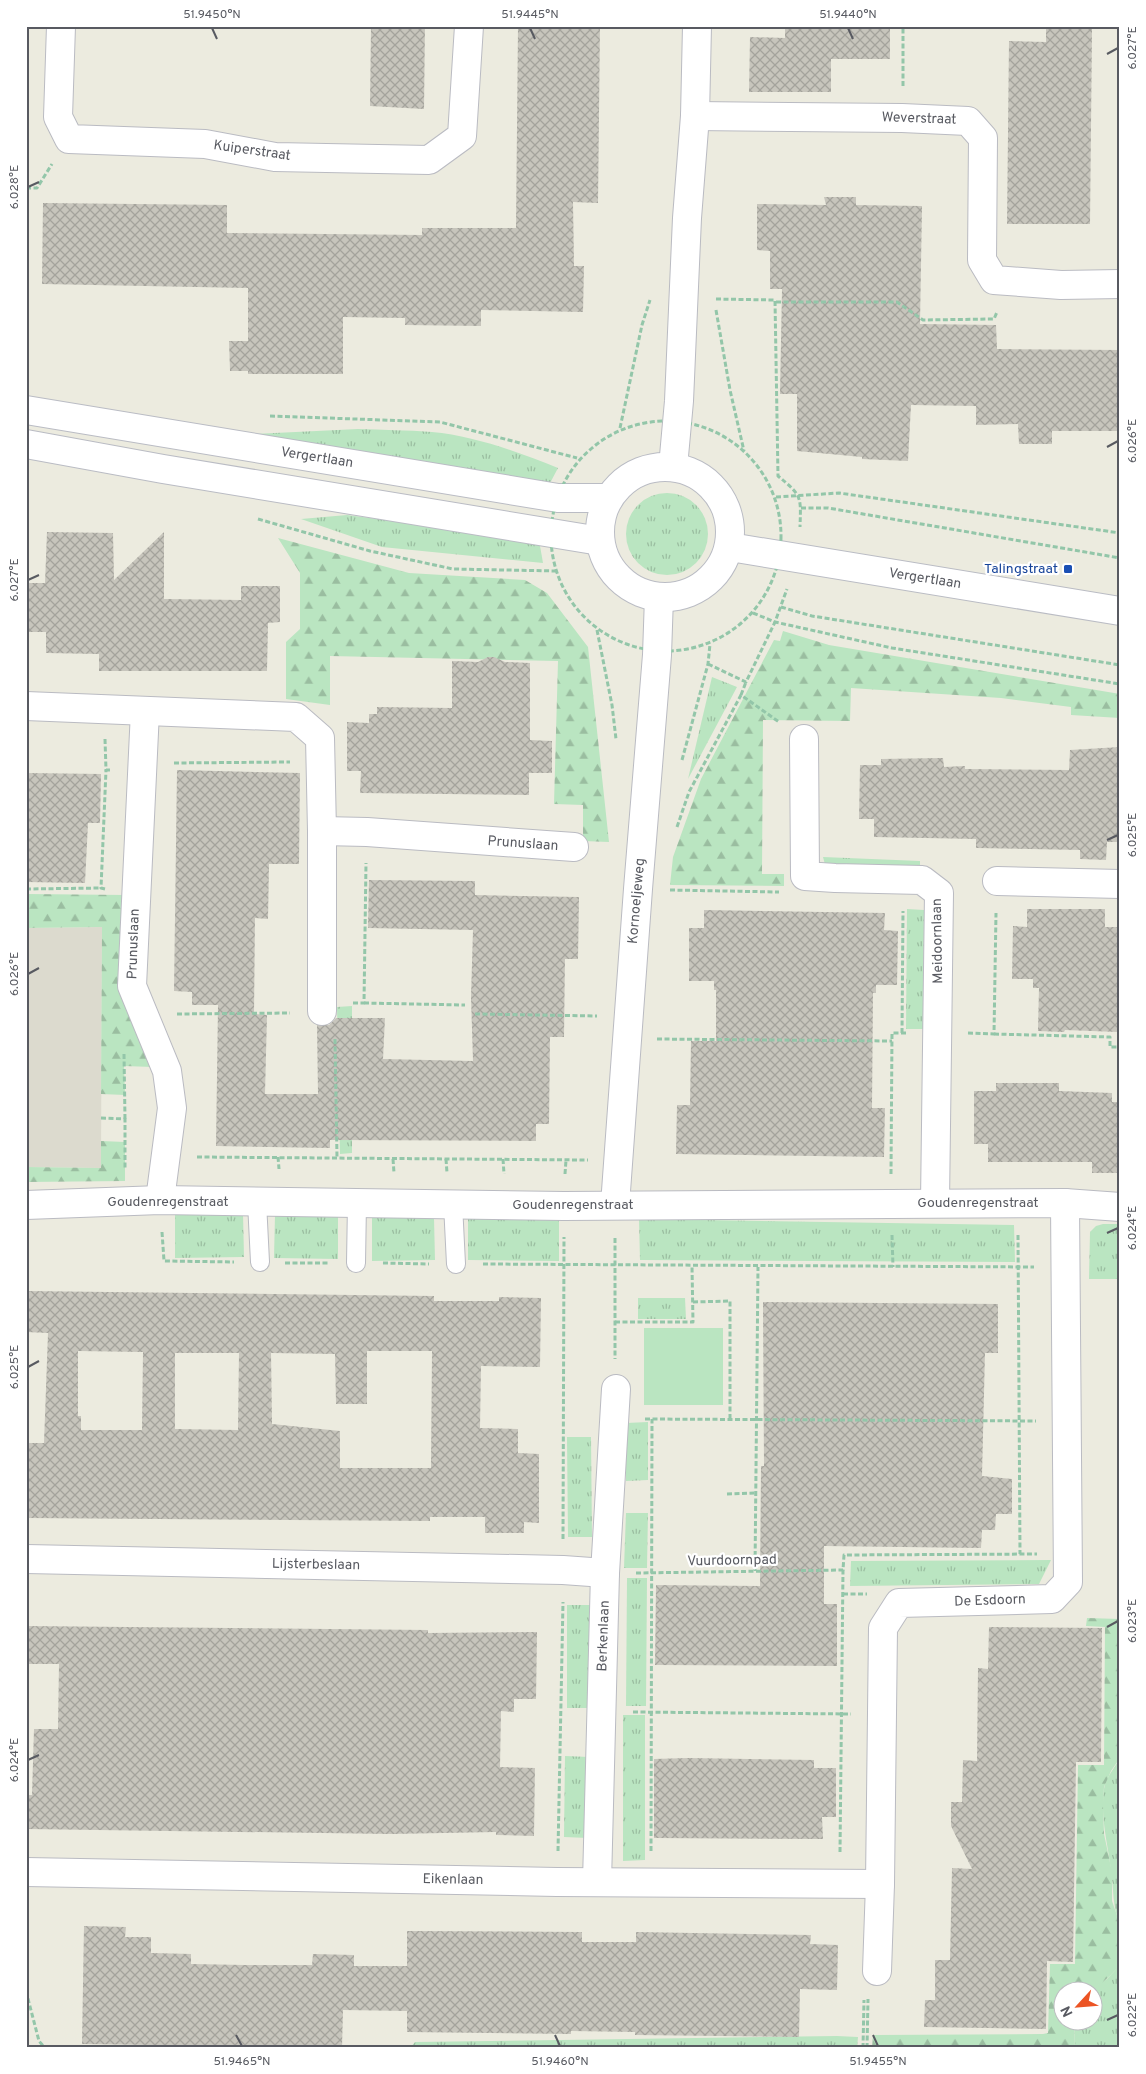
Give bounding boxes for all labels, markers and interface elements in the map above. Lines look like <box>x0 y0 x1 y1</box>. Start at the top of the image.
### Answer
text: 51.9450°N <box>183 7 241 23</box>
text: 51.9445°N <box>501 7 559 23</box>
text: 51.9440°N <box>819 7 877 23</box>
text: 6.027°E <box>1125 26 1141 70</box>
street label: Weverstraat <box>881 109 957 129</box>
street label: Kuiperstraat <box>212 137 292 165</box>
text: 6.028°E <box>7 165 23 209</box>
text: 6.026°E <box>1125 419 1141 463</box>
street label: Vergertlaan <box>279 444 355 472</box>
text: 6.027°E <box>7 558 23 602</box>
place label: Talingstraat <box>984 561 1058 578</box>
marker: Talingstraat <box>1062 563 1074 575</box>
street label: Vergertlaan <box>887 565 963 593</box>
text: 6.025°E <box>1125 813 1141 857</box>
street label: Prunuslaan <box>487 833 559 855</box>
street label: Kornoeljeweg <box>625 857 649 945</box>
street label: Meidoornlaan <box>929 898 947 984</box>
street label: Prunuslaan <box>124 908 144 980</box>
text: 6.026°E <box>7 952 23 996</box>
street label: Goudenregenstraat <box>107 1194 229 1211</box>
street label: Goudenregenstraat <box>917 1195 1039 1212</box>
street label: Goudenregenstraat <box>512 1197 634 1214</box>
text: 6.024°E <box>1125 1206 1141 1250</box>
text: 6.025°E <box>7 1345 23 1389</box>
street label: Vuurdoornpad <box>687 1552 777 1570</box>
street label: Lijsterbeslaan <box>272 1556 360 1574</box>
street label: De Esdoorn <box>954 1591 1026 1611</box>
text: 6.023°E <box>1125 1599 1141 1643</box>
street label: Berkenlaan <box>594 1600 614 1672</box>
text: 6.024°E <box>7 1738 23 1782</box>
street label: Eikenlaan <box>422 1871 484 1889</box>
north arrow <box>1054 1982 1104 2032</box>
text: 6.022°E <box>1125 1993 1141 2037</box>
text: N <box>1058 2003 1078 2019</box>
text: 51.9465°N <box>213 2054 271 2070</box>
text: 51.9460°N <box>531 2054 589 2070</box>
text: 51.9455°N <box>849 2054 907 2070</box>

